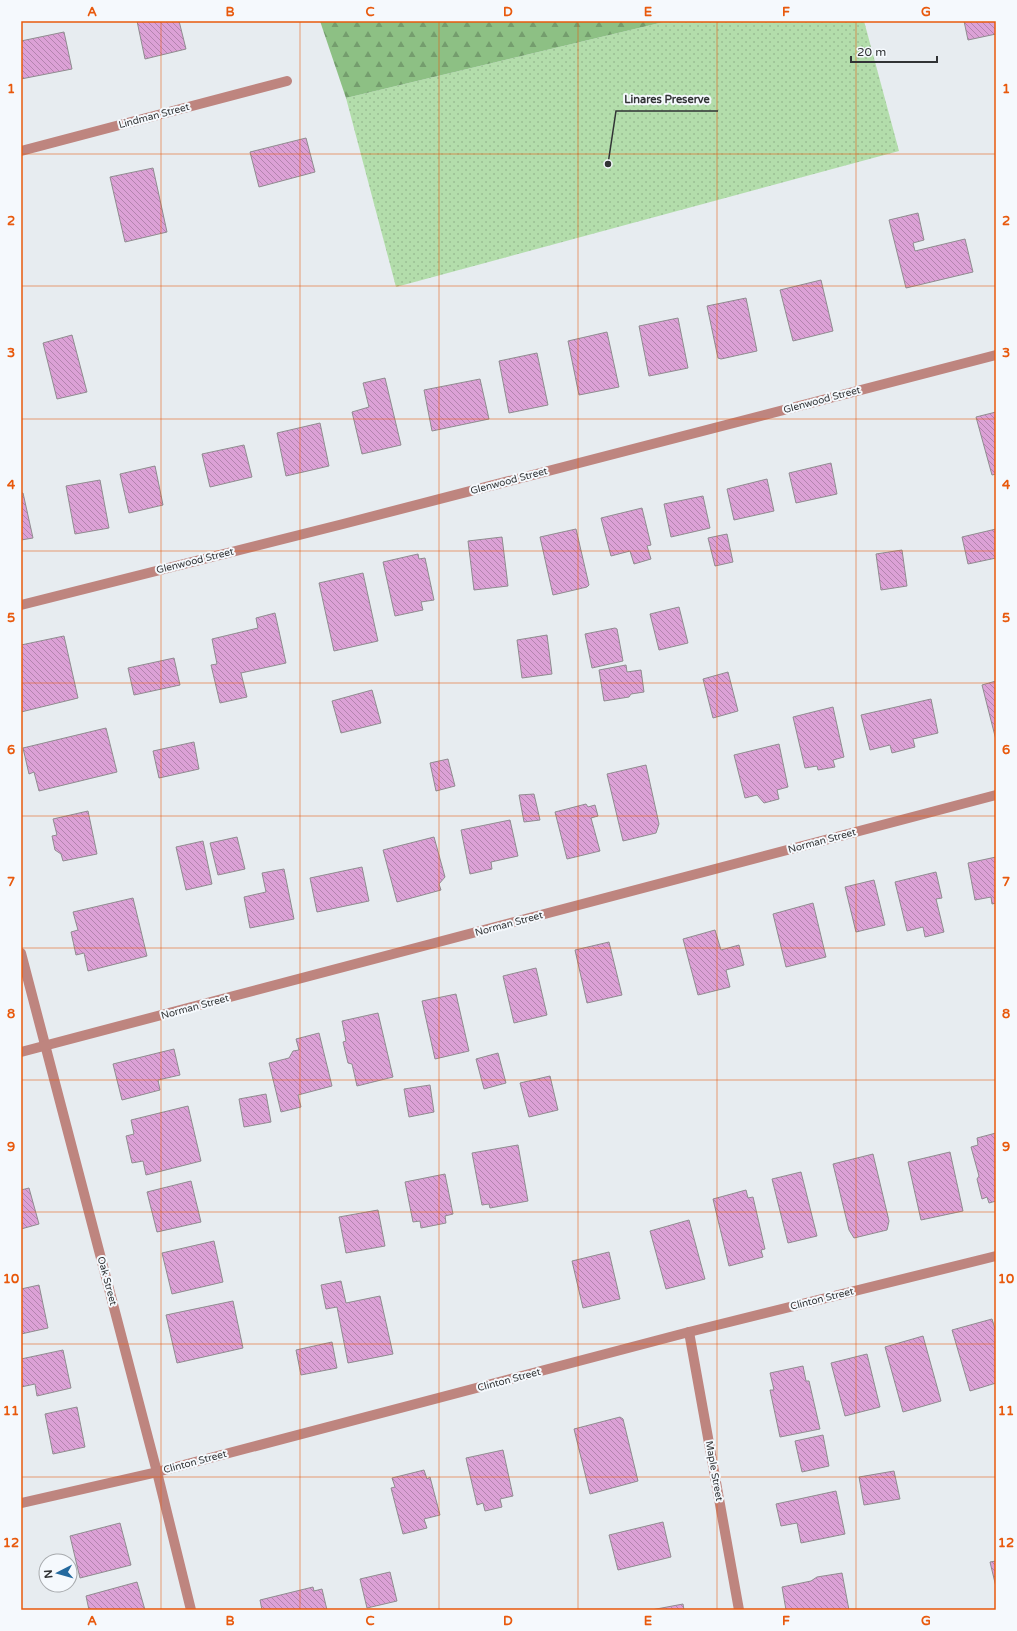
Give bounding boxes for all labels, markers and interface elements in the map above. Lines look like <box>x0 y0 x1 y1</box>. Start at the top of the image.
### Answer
text: A <box>87 4 97 20</box>
text: B <box>225 4 235 20</box>
text: C <box>365 4 375 20</box>
text: D <box>503 4 513 20</box>
text: E <box>644 4 652 20</box>
text: F <box>782 4 790 20</box>
text: G <box>921 4 931 20</box>
scale bar <box>851 38 937 64</box>
text: 20 m <box>857 45 886 59</box>
text: 1 <box>7 81 15 97</box>
text: 1 <box>1002 81 1010 97</box>
callout: Linares Preserve <box>616 88 718 111</box>
text: Linares Preserve <box>624 93 711 106</box>
street label: Lindman Street <box>117 101 191 131</box>
text: 2 <box>7 213 15 229</box>
text: 2 <box>1002 213 1010 229</box>
text: 3 <box>7 345 15 361</box>
text: 3 <box>1002 345 1010 361</box>
street label: Glenwood Street <box>782 384 862 416</box>
street label: Glenwood Street <box>469 465 549 497</box>
text: 4 <box>7 477 16 493</box>
text: 4 <box>1002 477 1011 493</box>
street label: Glenwood Street <box>155 546 235 576</box>
text: 5 <box>7 610 15 626</box>
text: 5 <box>1002 610 1010 626</box>
text: 6 <box>7 742 15 758</box>
text: 6 <box>1002 742 1010 758</box>
street label: Norman Street <box>787 826 857 856</box>
text: 7 <box>7 874 15 890</box>
text: 7 <box>1002 874 1010 890</box>
street label: Norman Street <box>474 909 544 939</box>
street label: Norman Street <box>160 992 230 1022</box>
text: 8 <box>7 1006 15 1022</box>
text: 8 <box>1002 1006 1010 1022</box>
text: 9 <box>7 1139 15 1155</box>
text: 9 <box>1002 1139 1010 1155</box>
street label: Oak Street <box>95 1255 119 1307</box>
text: 10 <box>3 1271 19 1287</box>
text: 10 <box>998 1271 1014 1287</box>
street label: Clinton Street <box>789 1285 855 1313</box>
street label: Clinton Street <box>476 1366 542 1394</box>
text: 11 <box>3 1403 19 1419</box>
text: 11 <box>998 1403 1014 1419</box>
street label: Maple Street <box>703 1440 725 1502</box>
street label: Clinton Street <box>162 1448 228 1476</box>
text: 12 <box>3 1535 19 1551</box>
text: 12 <box>998 1535 1014 1551</box>
north arrow <box>38 1553 78 1593</box>
text: N <box>42 1569 55 1579</box>
text: A <box>87 1613 97 1629</box>
text: B <box>225 1613 235 1629</box>
text: C <box>365 1613 375 1629</box>
text: D <box>503 1613 513 1629</box>
text: E <box>644 1613 652 1629</box>
text: F <box>782 1613 790 1629</box>
text: G <box>921 1613 931 1629</box>

